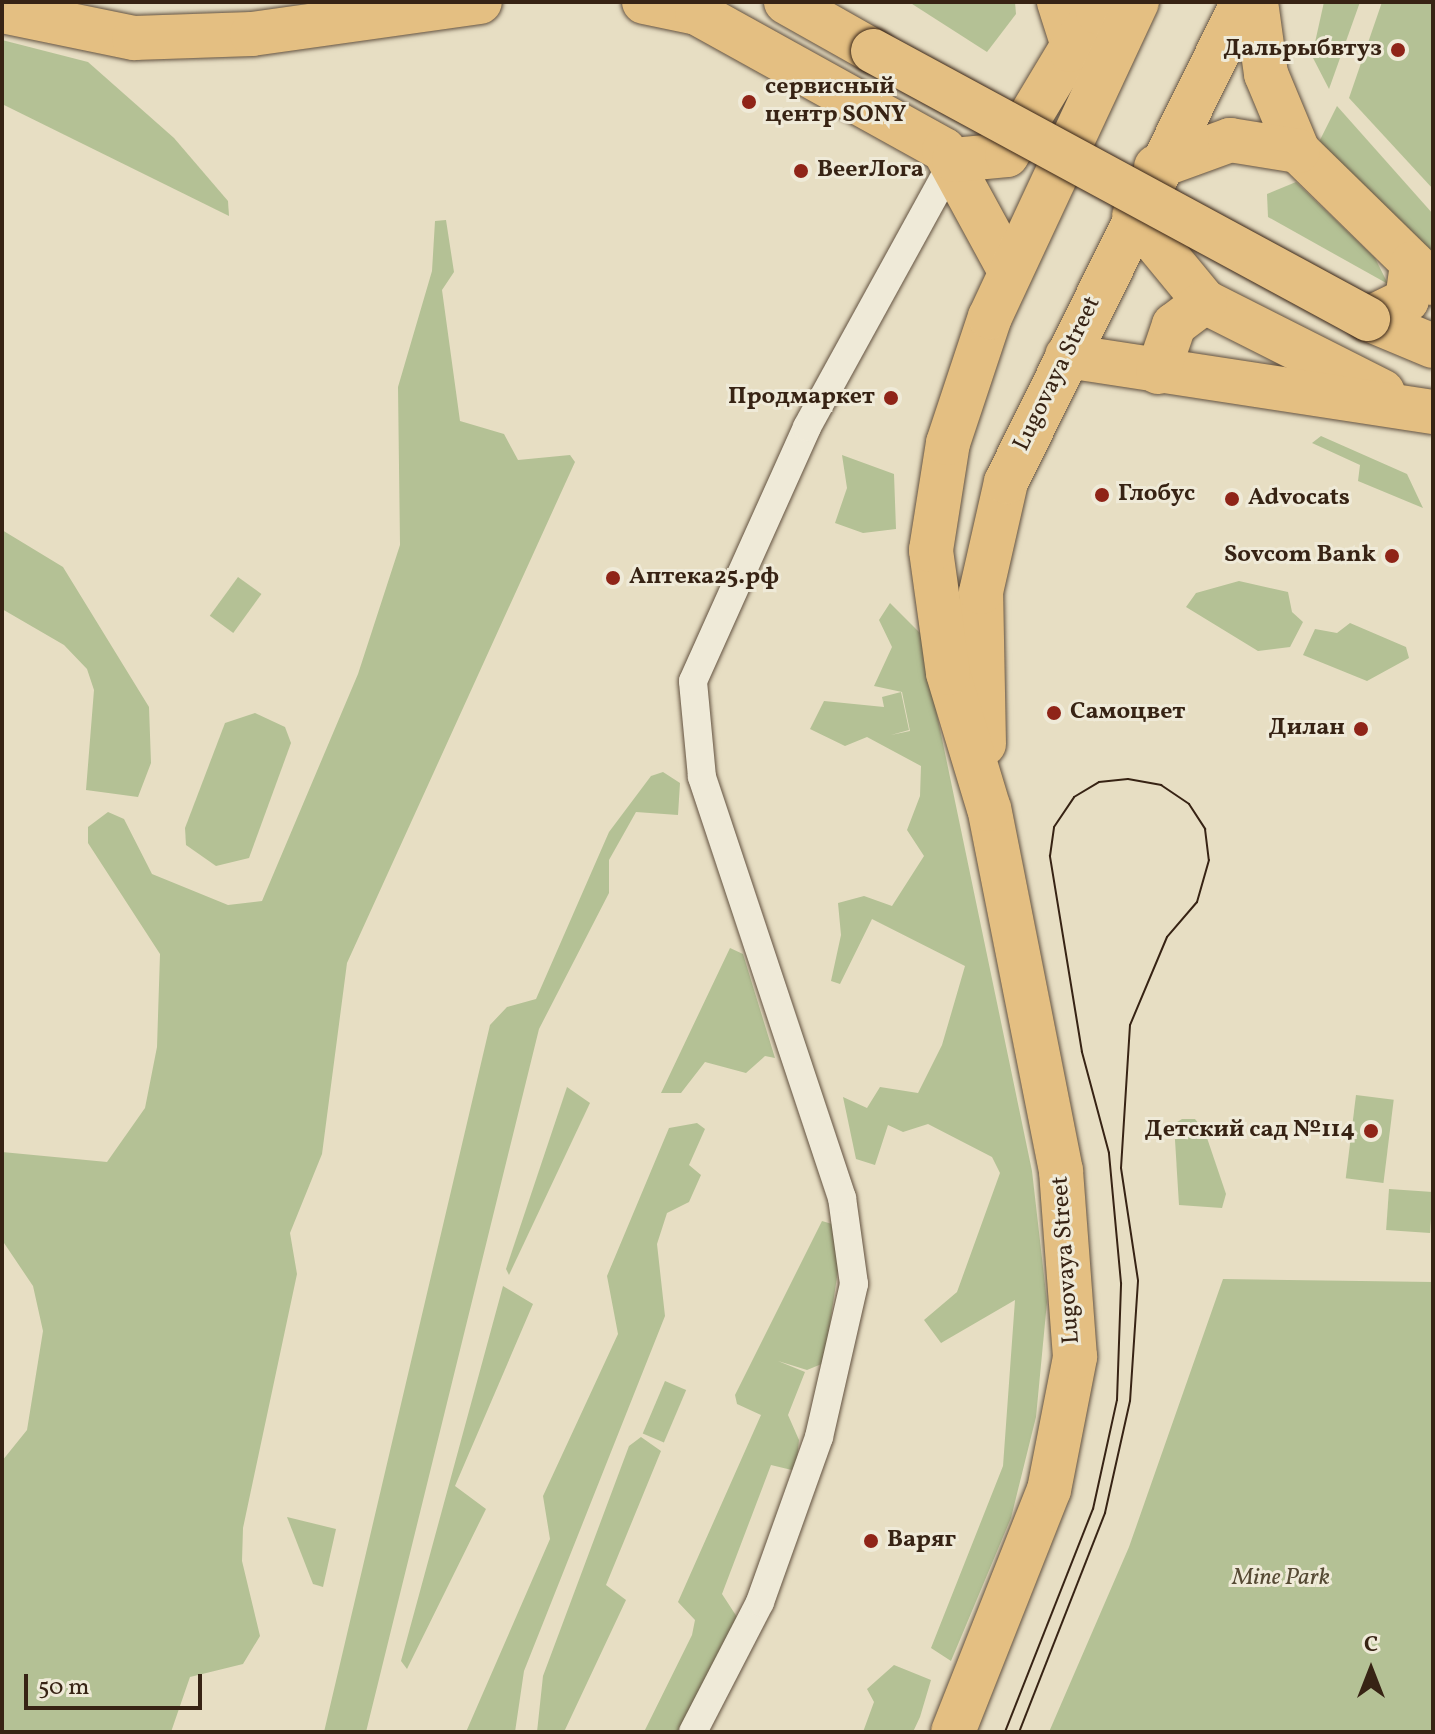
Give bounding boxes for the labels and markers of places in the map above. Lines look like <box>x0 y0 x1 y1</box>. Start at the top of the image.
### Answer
place label: Дальрыбвтуз <box>1223 36 1382 64</box>
marker: Дальрыбвтуз <box>1389 41 1407 59</box>
place label: сервисный центр SONY <box>765 74 906 130</box>
marker: сервисный центр SONY <box>740 93 758 111</box>
place label: BeerЛога <box>817 157 924 185</box>
marker: BeerЛога <box>792 162 810 180</box>
place label: Продмаркет <box>728 384 875 412</box>
marker: Продмаркет <box>882 389 900 407</box>
place label: Глобус <box>1118 481 1195 509</box>
place label: Advocats <box>1248 485 1350 513</box>
marker: Глобус <box>1093 486 1111 504</box>
marker: Advocats <box>1223 490 1241 508</box>
place label: Sovcom Bank <box>1224 542 1376 570</box>
marker: Sovcom Bank <box>1383 547 1401 565</box>
place label: Аптека25.рф <box>629 564 779 592</box>
marker: Аптека25.рф <box>604 569 622 587</box>
place label: Самоцвет <box>1070 699 1186 727</box>
marker: Самоцвет <box>1045 704 1063 722</box>
place label: Дилан <box>1269 715 1345 743</box>
marker: Дилан <box>1352 720 1370 738</box>
place label: Детский сад №114 <box>1145 1117 1355 1145</box>
marker: Детский сад №114 <box>1362 1122 1380 1140</box>
place label: Варяг <box>887 1527 956 1555</box>
marker: Варяг <box>862 1532 880 1550</box>

